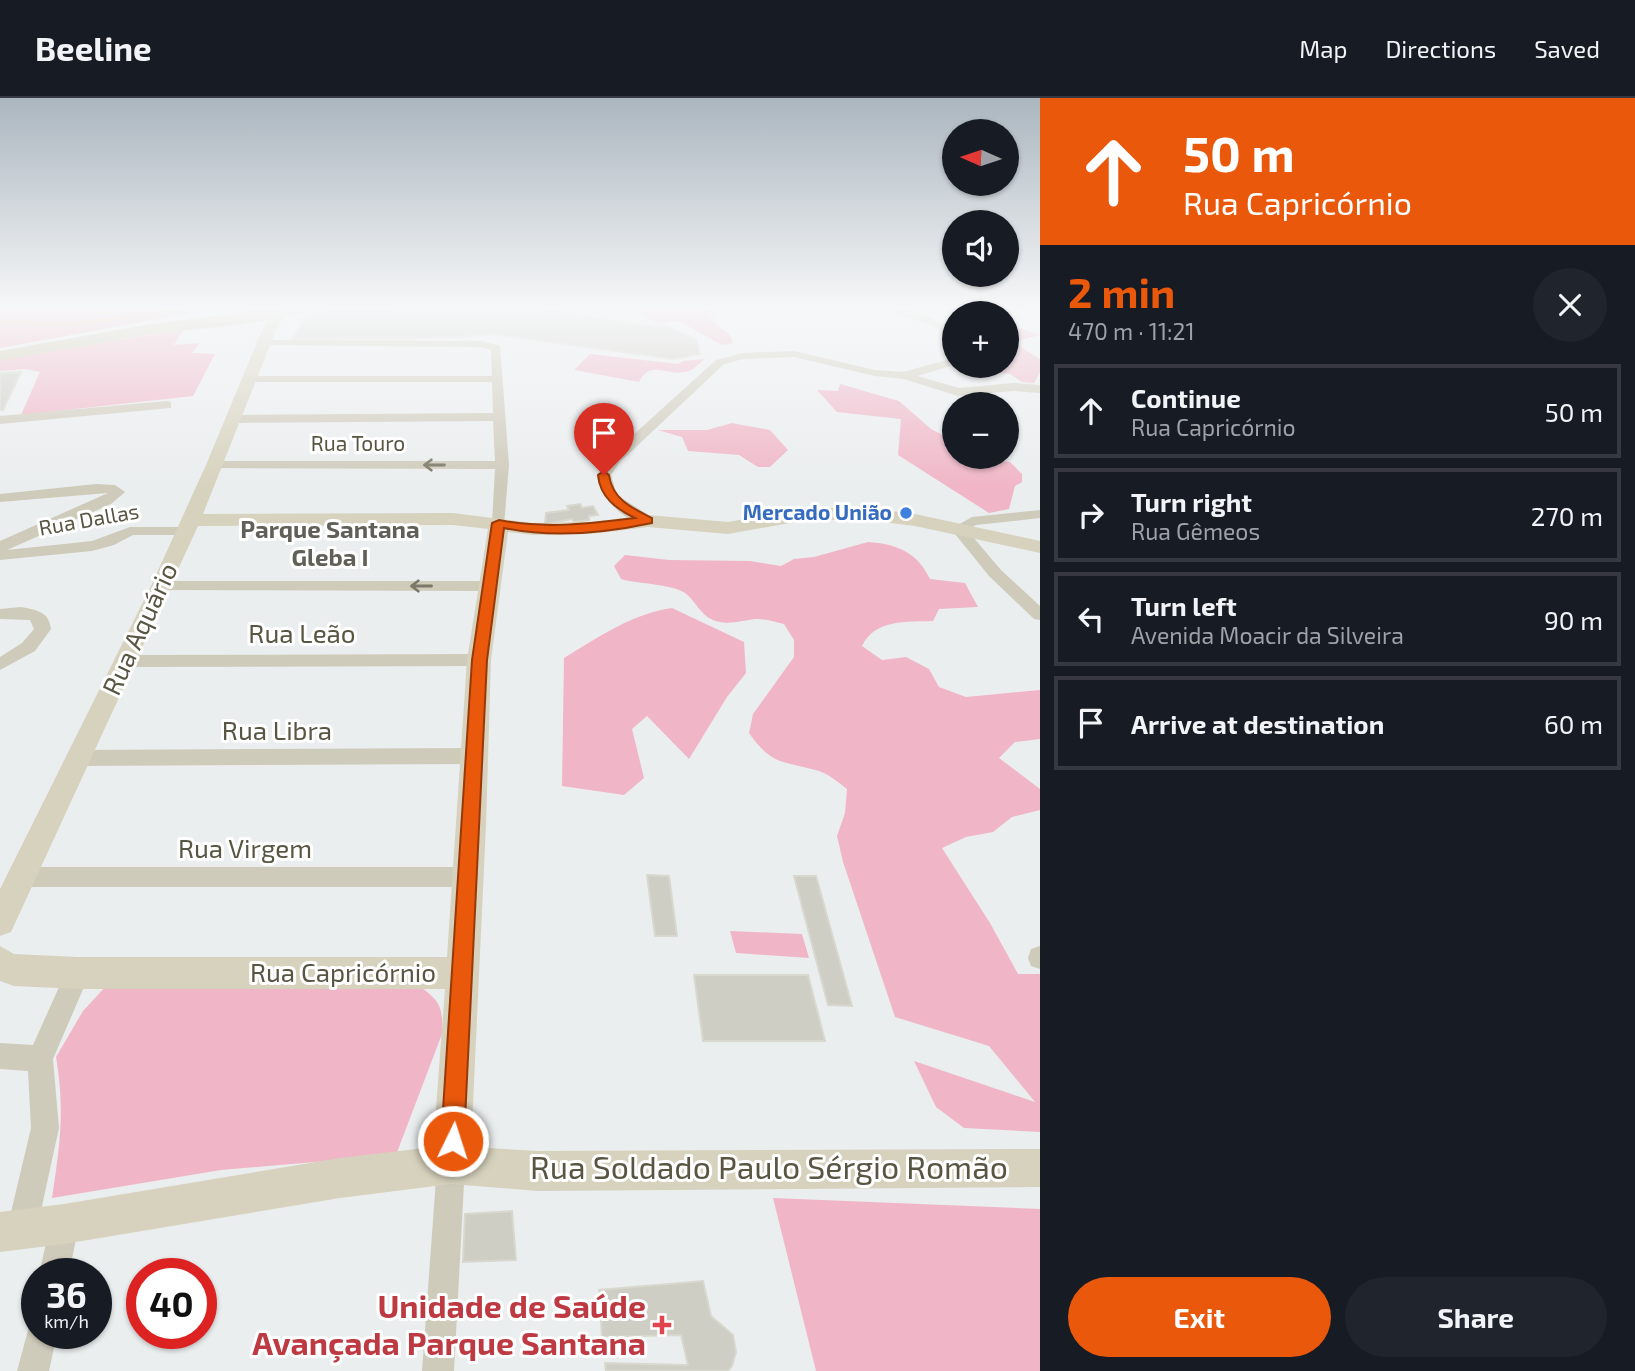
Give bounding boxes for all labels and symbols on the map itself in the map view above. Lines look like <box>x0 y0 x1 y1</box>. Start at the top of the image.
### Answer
north arrow <box>942 119 1018 196</box>
pin <box>574 403 634 475</box>
street label: Rua Touro <box>311 430 405 455</box>
one-way arrow <box>422 458 445 472</box>
street label: Rua Dallas <box>37 497 141 540</box>
place label: Mercado União <box>743 499 892 524</box>
marker: Mercado União <box>898 505 914 521</box>
district label: Parque Santana Gleba I <box>240 514 420 571</box>
street label: Rua Aquário <box>95 557 183 699</box>
one-way arrow <box>410 579 433 593</box>
street label: Rua Leão <box>248 617 356 648</box>
street label: Rua Libra <box>222 714 332 745</box>
street label: Rua Virgem <box>178 832 312 863</box>
street label: Rua Capricórnio <box>250 956 436 987</box>
position arrow <box>416 1104 490 1178</box>
street label: Rua Soldado Paulo Sérgio Romão <box>530 1147 1008 1185</box>
speed limit sign: 40 <box>126 1258 217 1349</box>
place label: Unidade de Saúde Avançada Parque Santana <box>252 1286 646 1363</box>
marker: Unidade de Saúde Avançada Parque Santana <box>652 1315 672 1335</box>

